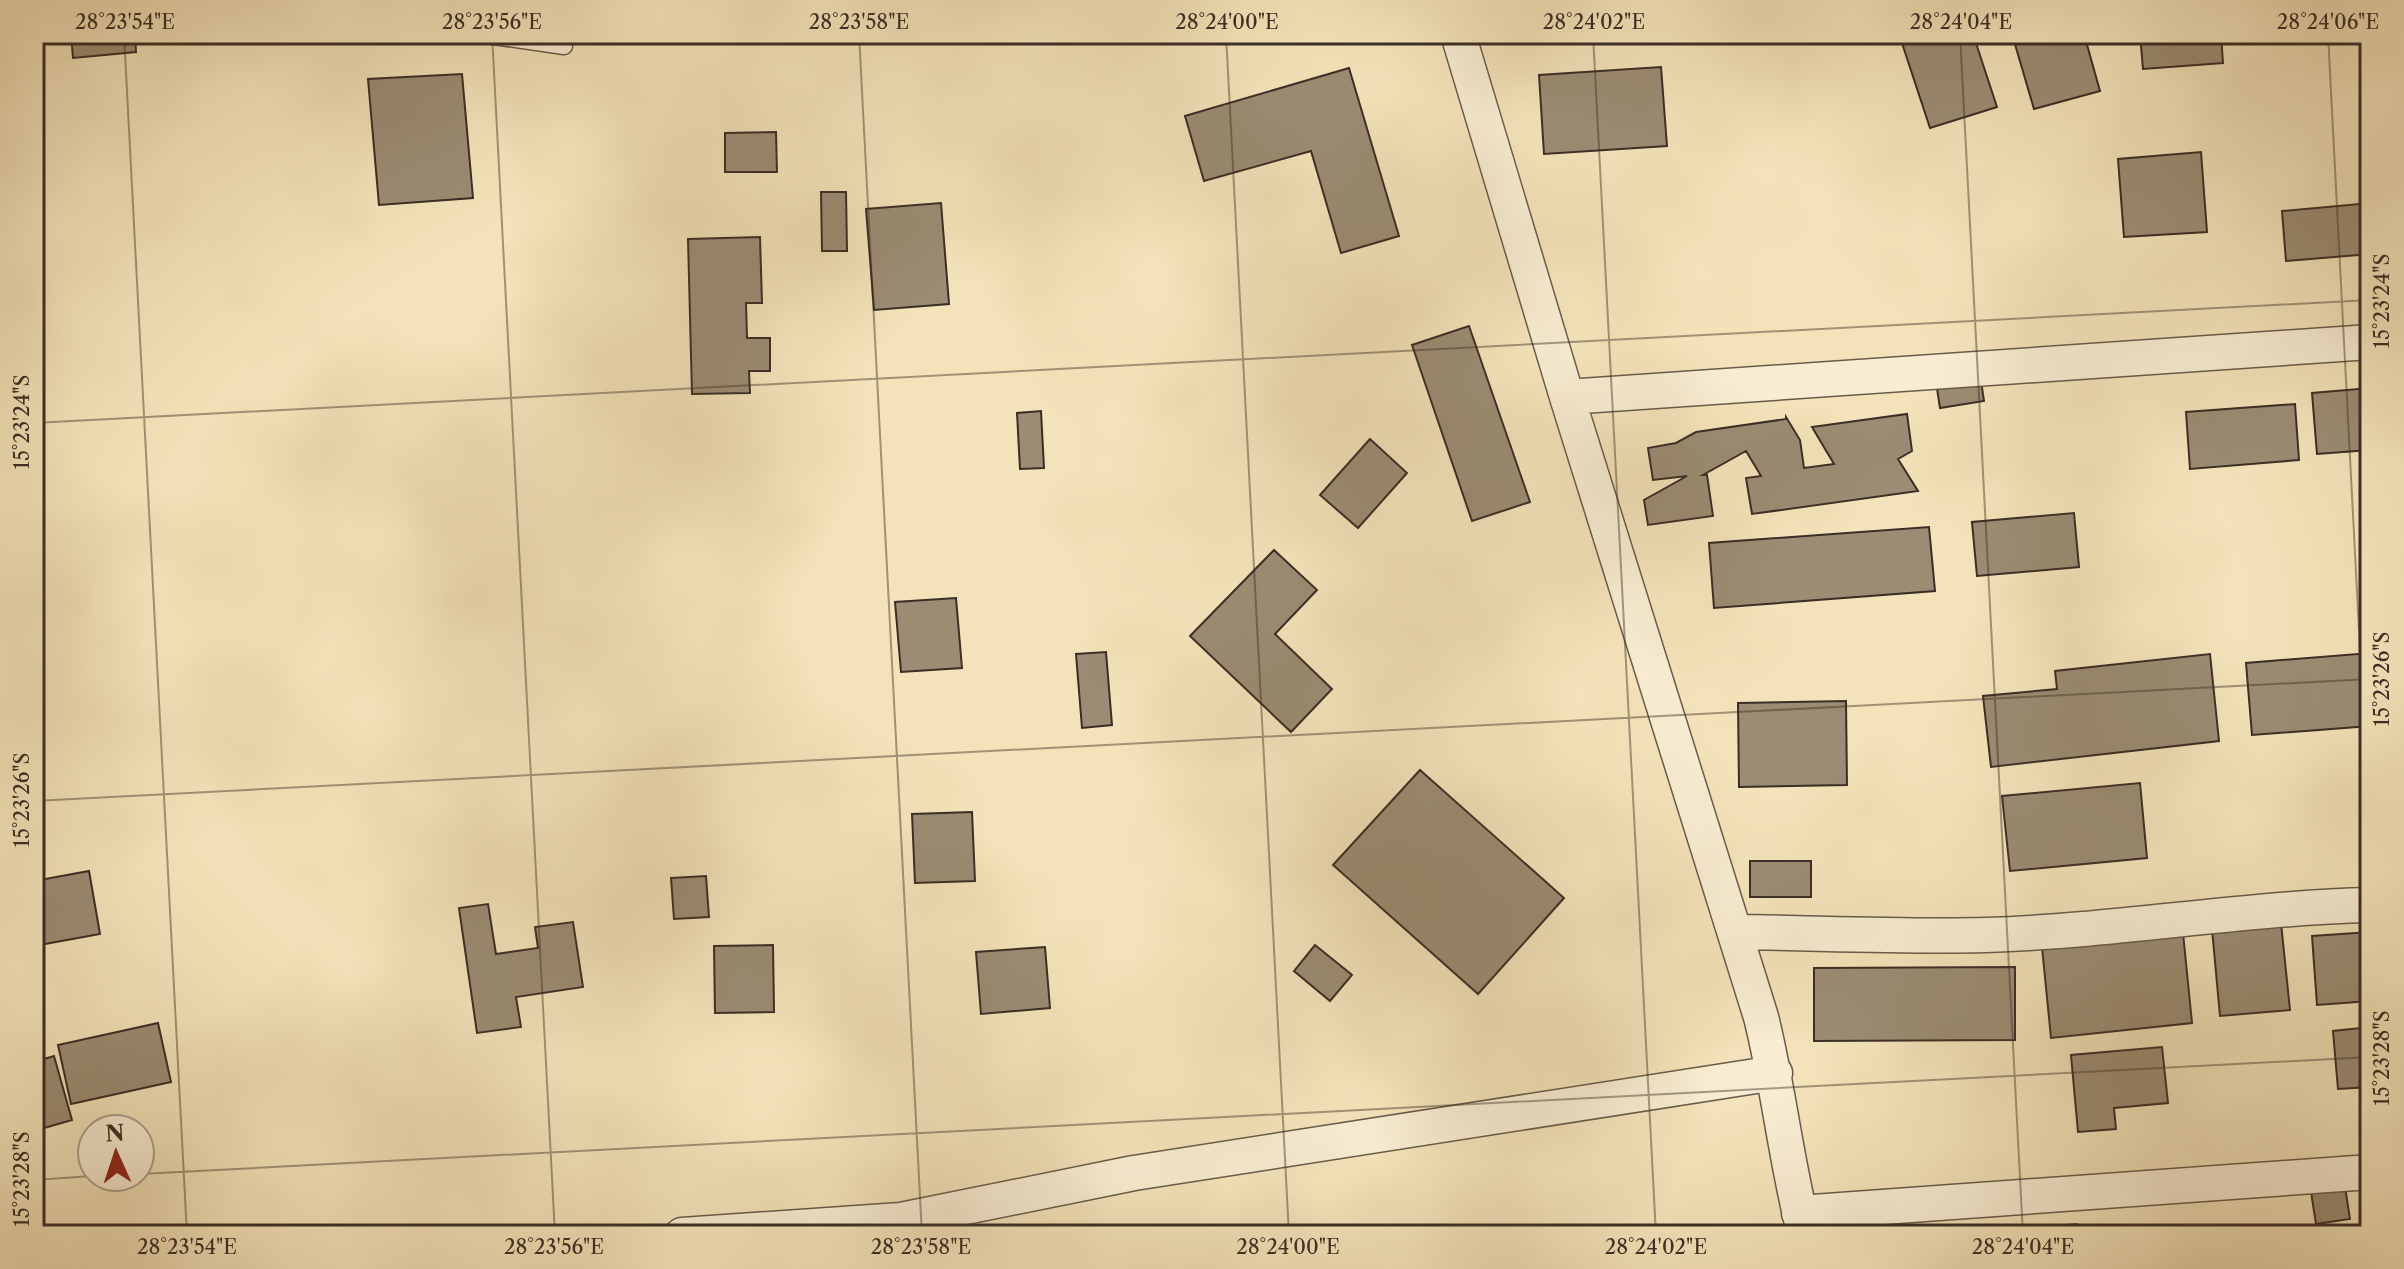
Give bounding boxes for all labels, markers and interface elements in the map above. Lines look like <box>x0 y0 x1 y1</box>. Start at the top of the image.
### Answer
text: 28°23'54"E <box>75 10 175 34</box>
text: 28°23'56"E <box>442 10 542 34</box>
text: 28°23'58"E <box>809 10 909 34</box>
text: 28°24'00"E <box>1175 10 1279 34</box>
text: 28°24'02"E <box>1543 10 1645 34</box>
text: 28°24'04"E <box>1910 10 2012 34</box>
text: 28°24'06"E <box>2277 10 2379 34</box>
text: 15°23'24"S <box>2370 254 2394 348</box>
text: 15°23'24"S <box>10 375 34 469</box>
text: 15°23'26"S <box>2370 632 2394 726</box>
text: 15°23'26"S <box>10 753 34 847</box>
text: 15°23'28"S <box>2370 1010 2394 1106</box>
north arrow <box>76 1113 156 1193</box>
text: N <box>105 1120 125 1148</box>
text: 15°23'28"S <box>10 1131 34 1227</box>
text: 28°23'54"E <box>137 1235 237 1259</box>
text: 28°23'56"E <box>504 1235 604 1259</box>
text: 28°23'58"E <box>871 1235 971 1259</box>
text: 28°24'00"E <box>1236 1235 1340 1259</box>
text: 28°24'02"E <box>1605 1235 1707 1259</box>
text: 28°24'04"E <box>1972 1235 2074 1259</box>

